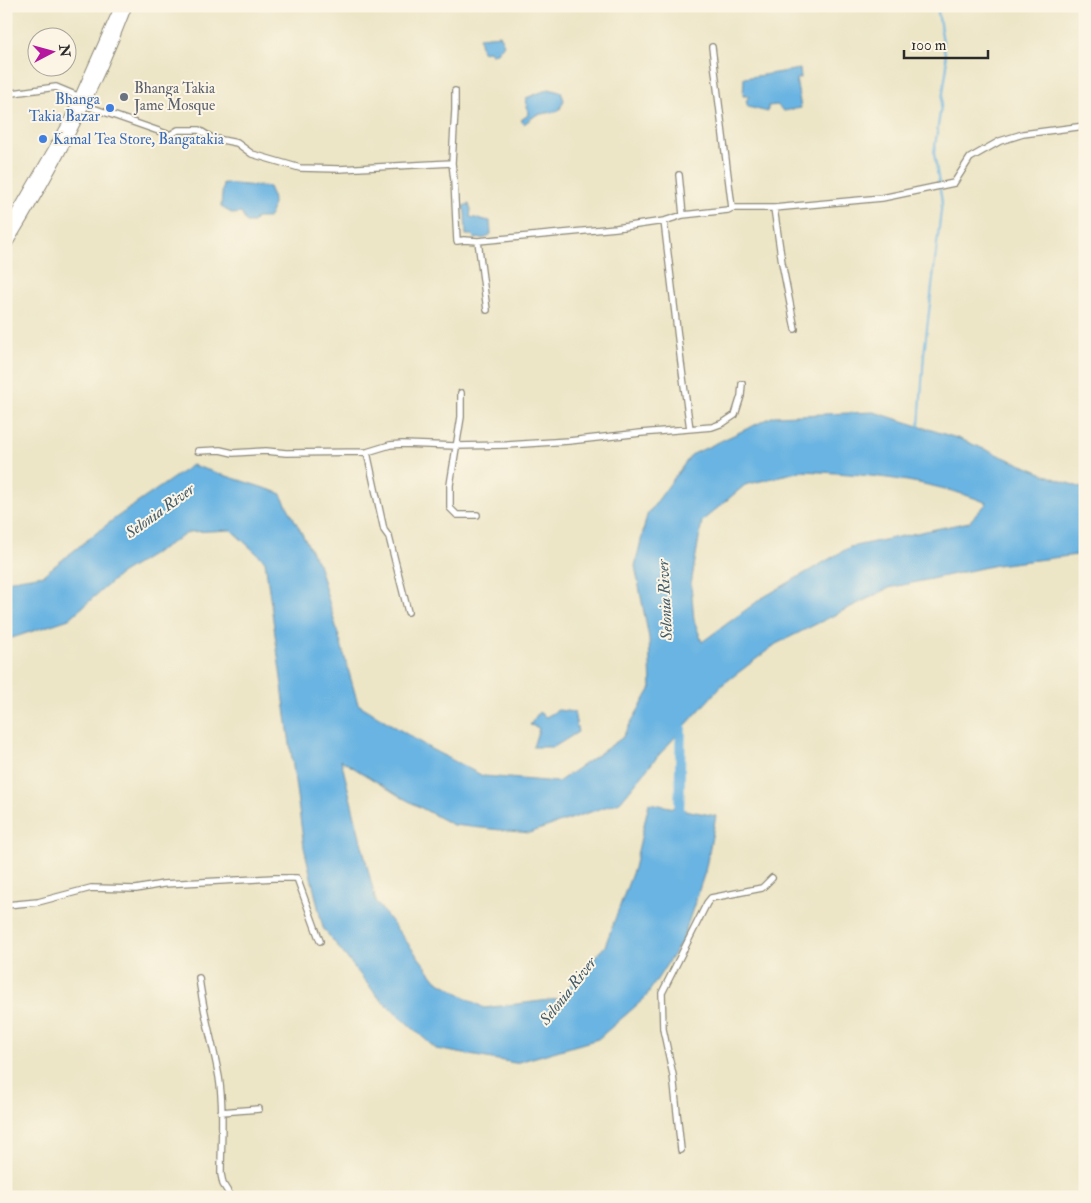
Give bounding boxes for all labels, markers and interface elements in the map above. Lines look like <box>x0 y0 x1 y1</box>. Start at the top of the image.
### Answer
north arrow <box>28 28 78 78</box>
scale bar <box>904 28 987 60</box>
text: 100 m <box>911 36 947 55</box>
text: N <box>55 43 74 58</box>
place label: Bhanga Takia Jame Mosque <box>133 79 216 116</box>
place label: Bhanga Takia Bazar <box>29 90 101 126</box>
marker: Bhanga Takia Jame Mosque <box>118 91 130 103</box>
marker: Bhanga Takia Bazar <box>104 102 116 114</box>
place label: Kamal Tea Store, Bangatakia <box>53 130 225 149</box>
marker: Kamal Tea Store, Bangatakia <box>37 133 49 145</box>
water label: Selonia River <box>121 479 199 543</box>
water label: Selonia River <box>653 558 677 642</box>
water label: Selonia River <box>535 952 601 1030</box>

